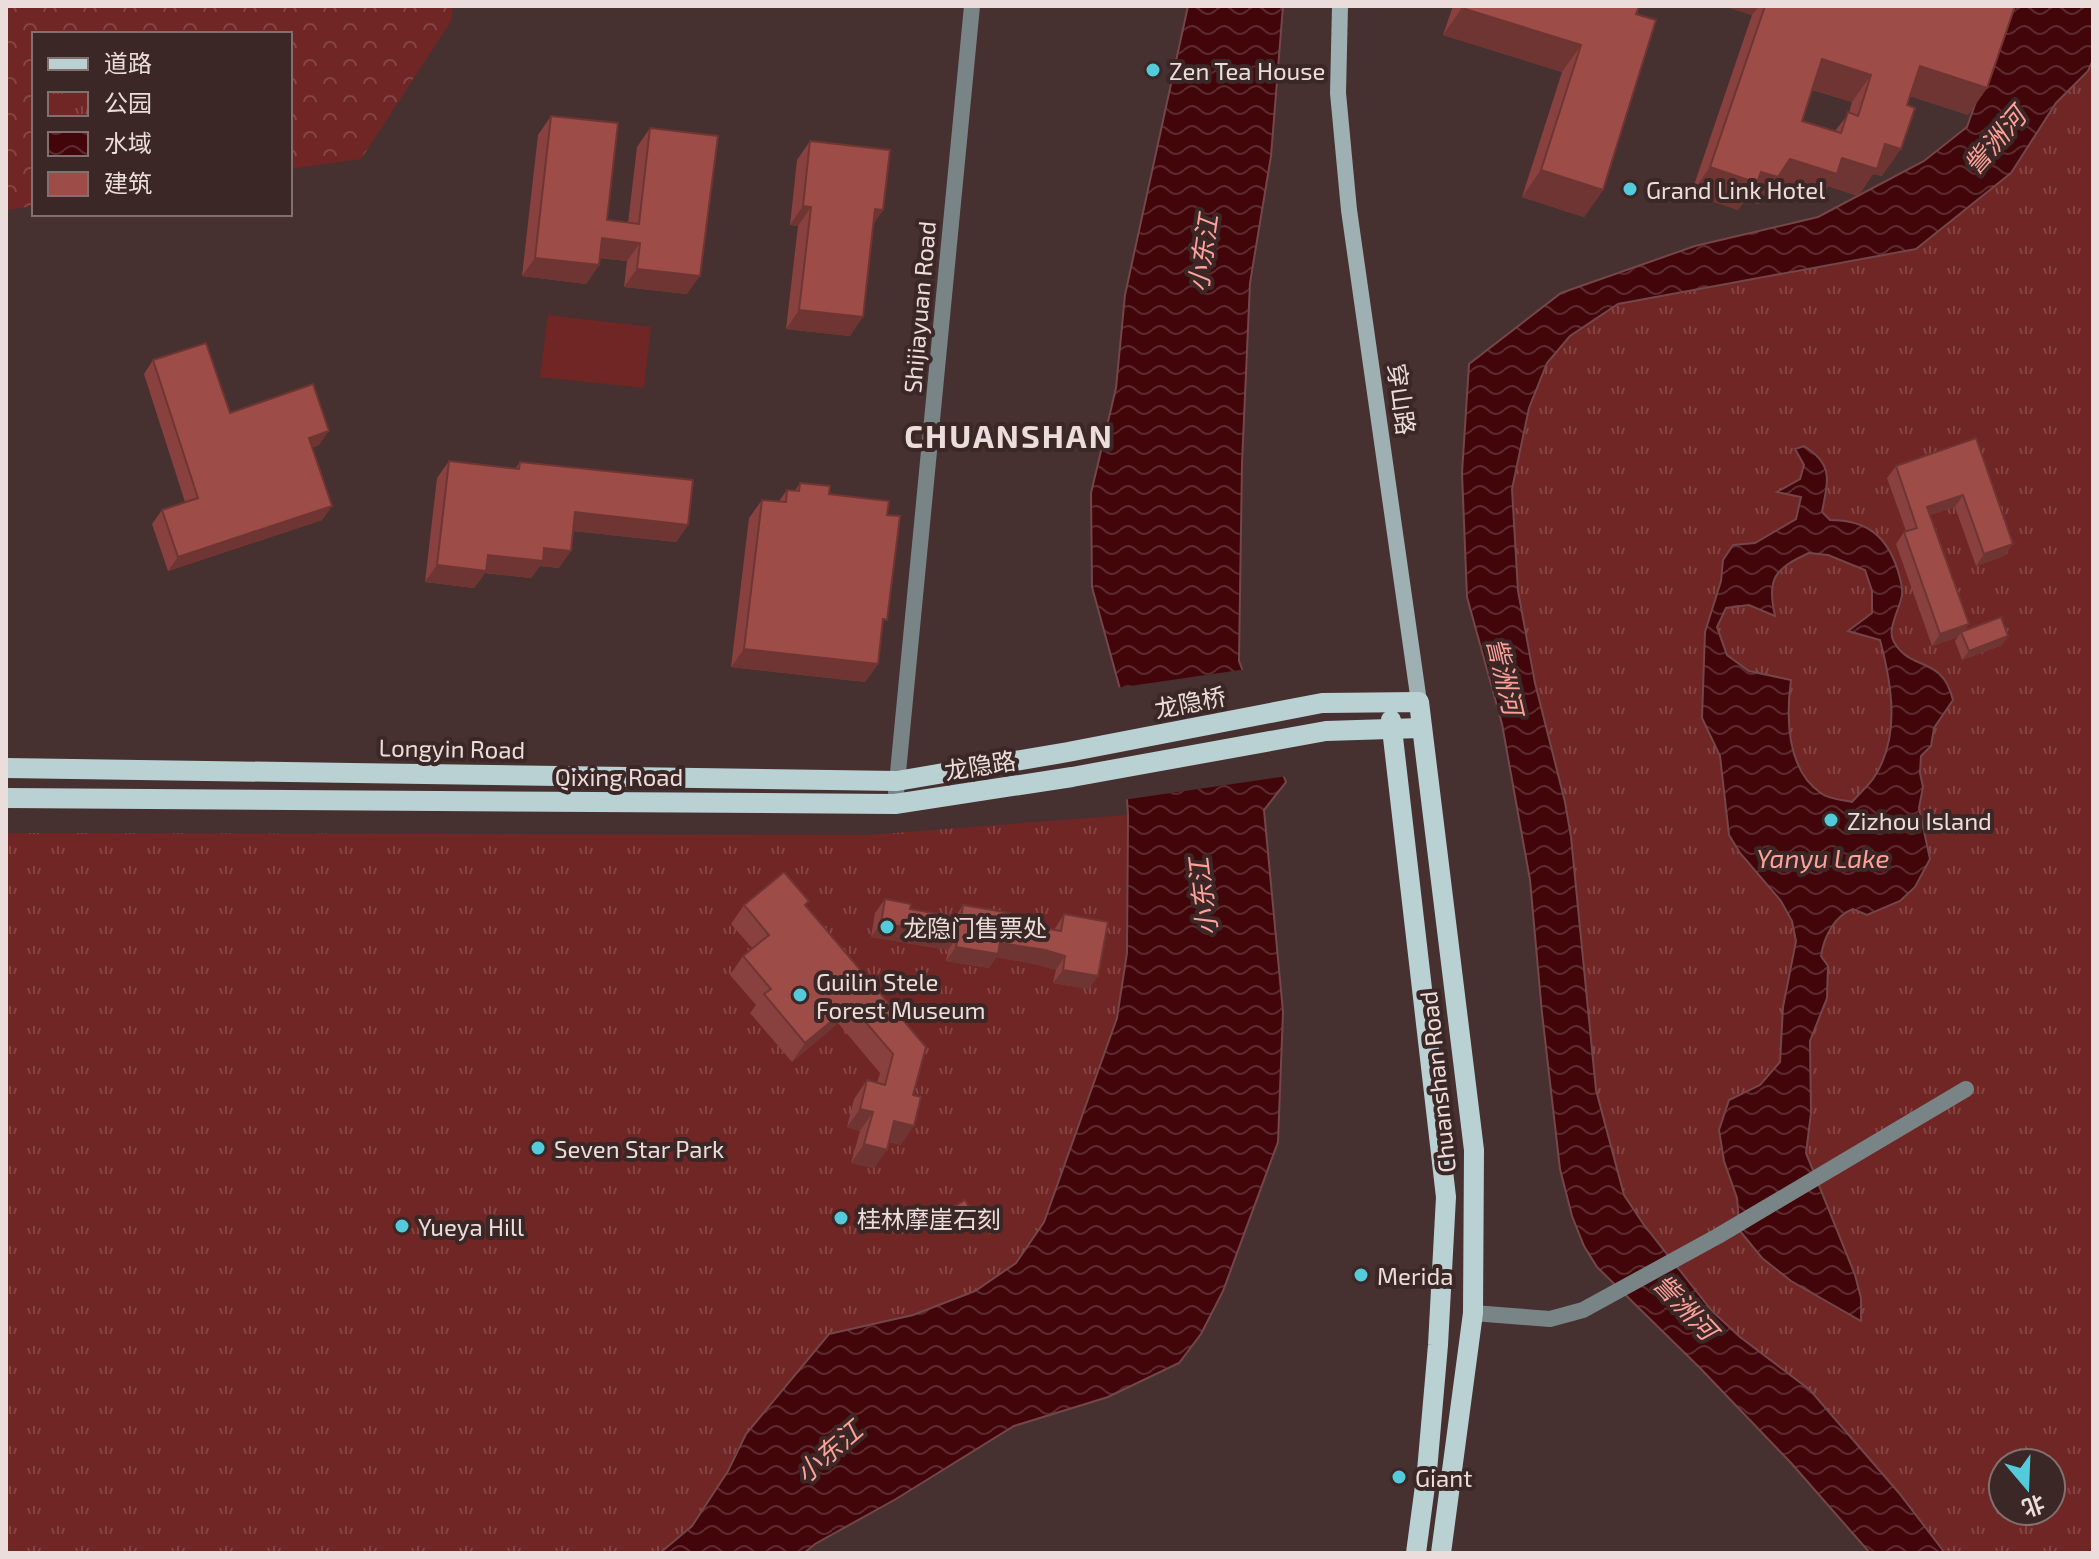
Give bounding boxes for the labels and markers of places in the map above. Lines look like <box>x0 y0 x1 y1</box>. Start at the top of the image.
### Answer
place label: Zen Tea House <box>1169 56 1325 85</box>
marker: Zen Tea House <box>1144 61 1162 79</box>
place label: Grand Link Hotel <box>1646 175 1825 204</box>
marker: Grand Link Hotel <box>1621 180 1639 198</box>
place label: Zizhou Island <box>1847 806 1992 835</box>
marker: Zizhou Island <box>1822 811 1840 829</box>
place label: 龙隐门售票处 <box>903 913 1047 942</box>
marker: 龙隐门售票处 <box>878 918 896 936</box>
place label: Guilin Stele Forest Museum <box>816 967 986 1024</box>
marker: Guilin Stele Forest Museum <box>791 986 809 1004</box>
place label: Seven Star Park <box>554 1134 724 1163</box>
marker: Seven Star Park <box>529 1139 547 1157</box>
place label: 桂林摩崖石刻 <box>857 1204 1001 1233</box>
marker: 桂林摩崖石刻 <box>832 1209 850 1227</box>
place label: Yueya Hill <box>418 1212 524 1241</box>
marker: Yueya Hill <box>393 1217 411 1235</box>
place label: Merida <box>1377 1261 1453 1290</box>
marker: Merida <box>1352 1266 1370 1284</box>
place label: Giant <box>1415 1463 1472 1492</box>
marker: Giant <box>1390 1468 1408 1486</box>

